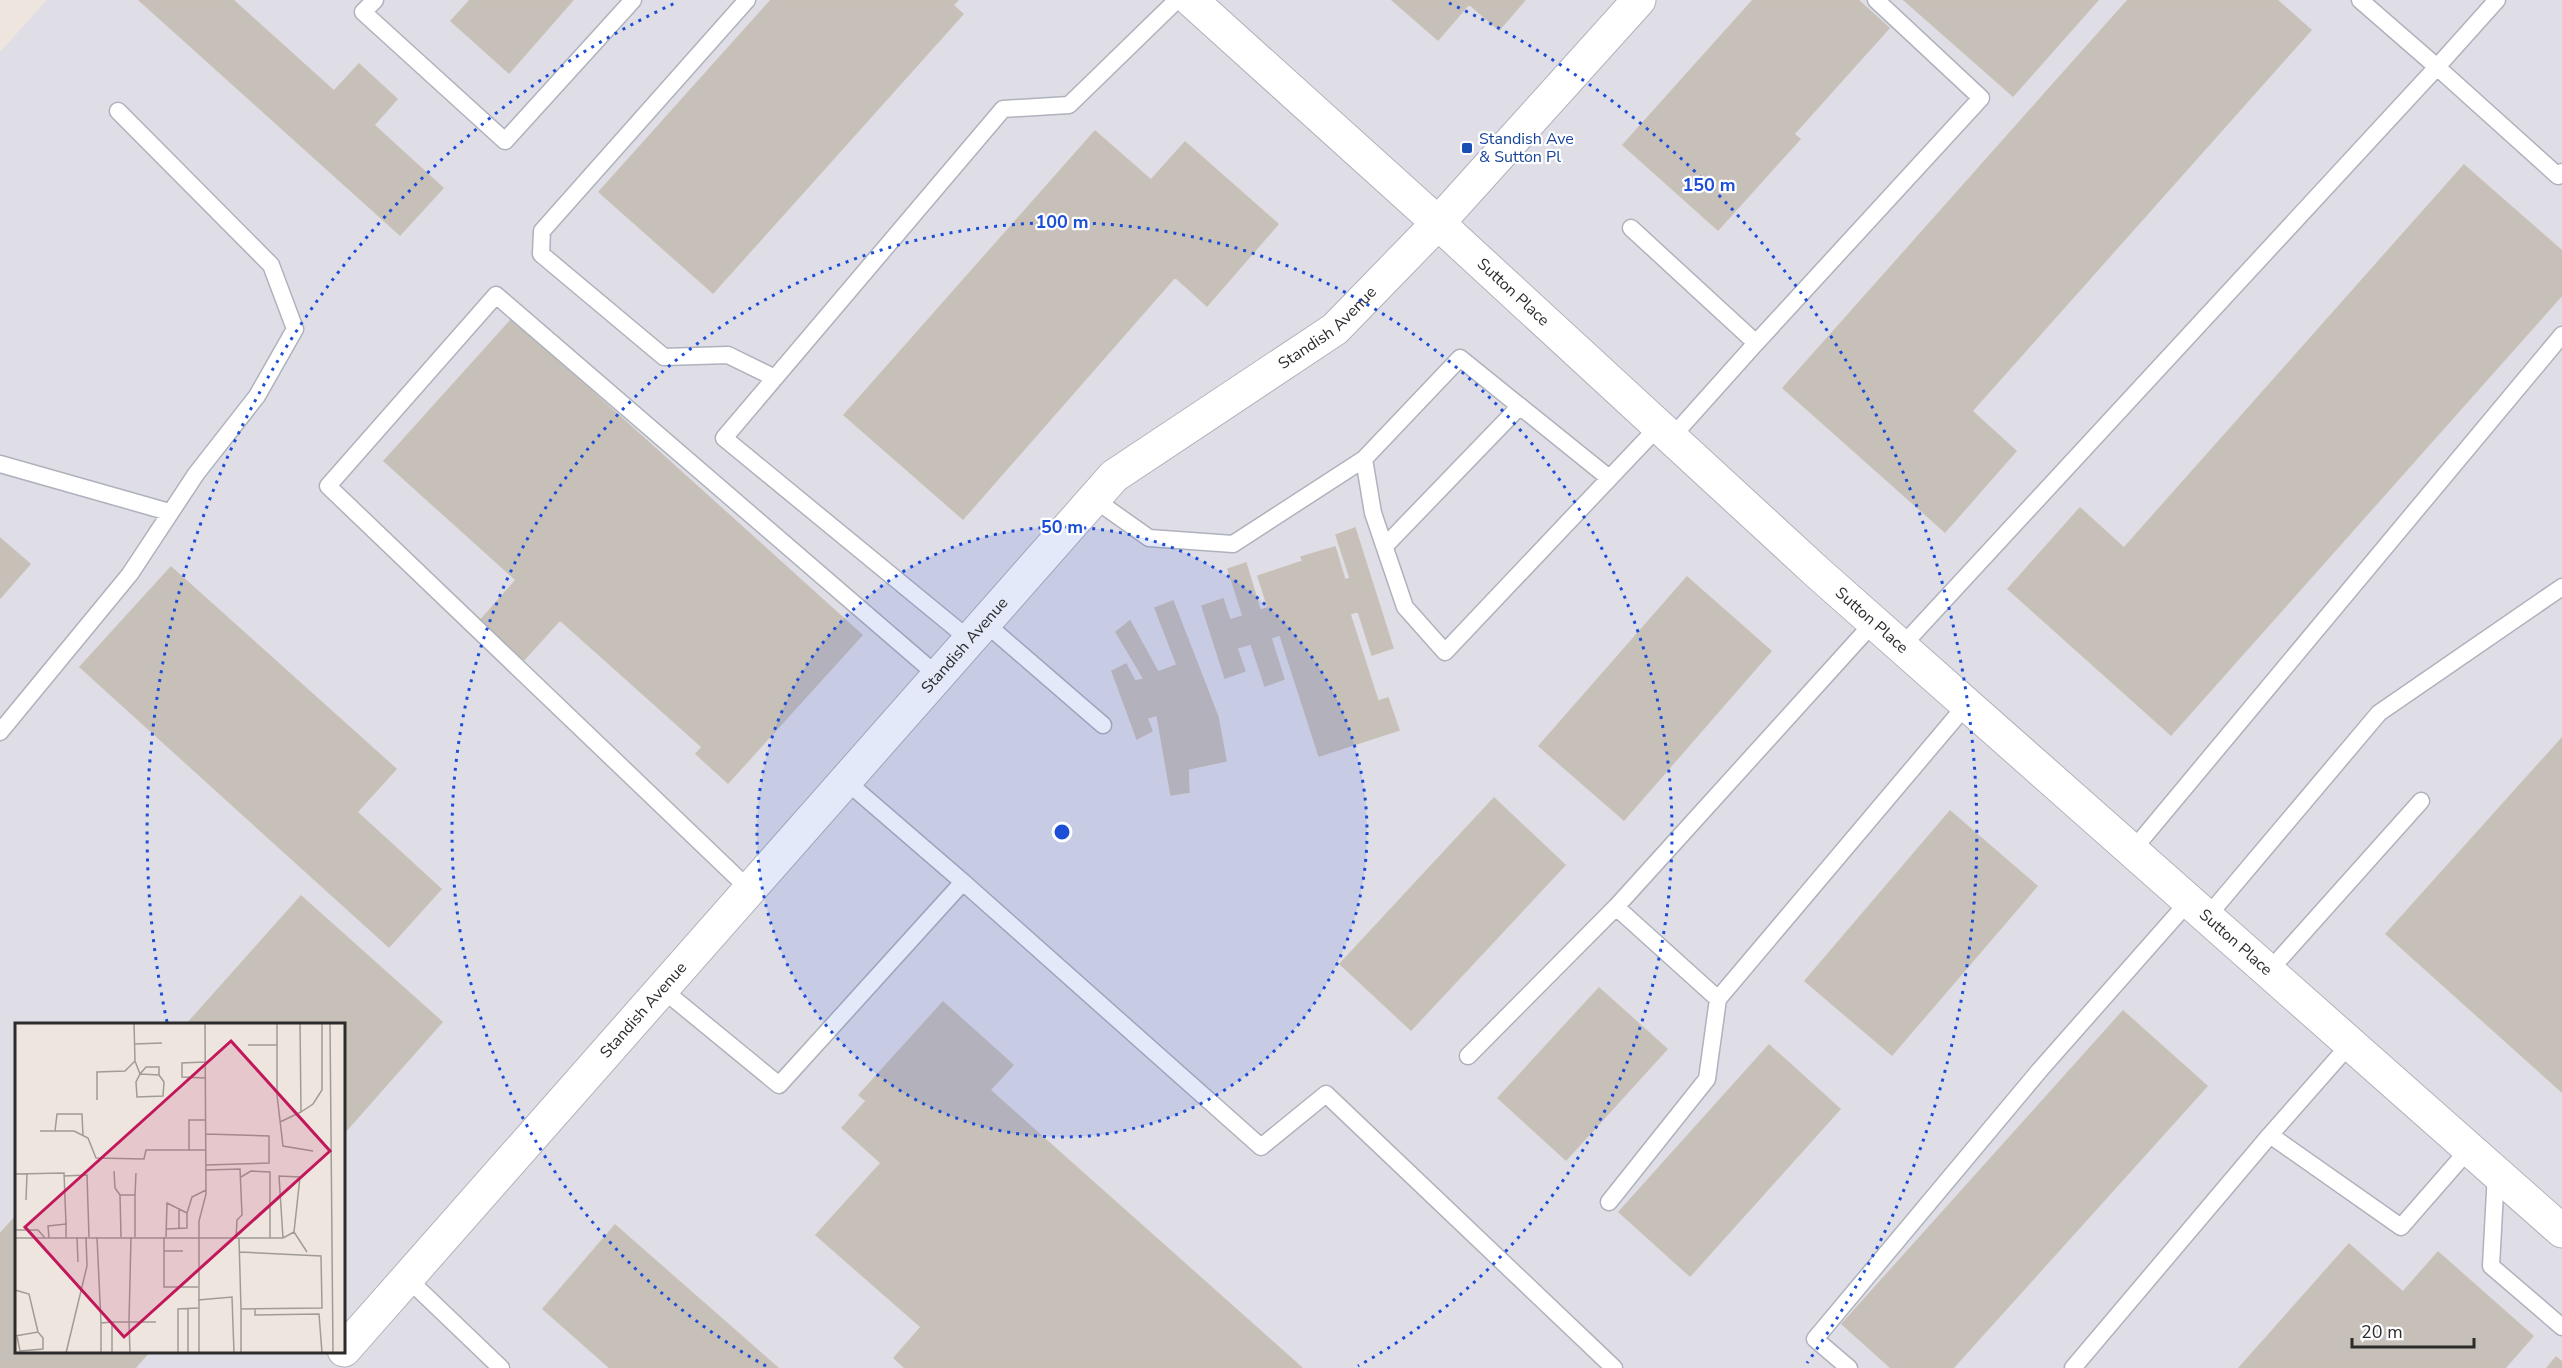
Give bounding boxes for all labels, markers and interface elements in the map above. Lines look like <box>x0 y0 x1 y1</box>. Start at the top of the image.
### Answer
place label: Standish Ave & Sutton Pl <box>1479 128 1574 168</box>
marker: Standish Ave & Sutton Pl <box>1460 141 1474 155</box>
text: 150 m <box>1682 173 1736 197</box>
text: 100 m <box>1035 210 1089 234</box>
street label: Sutton Place <box>1472 253 1554 331</box>
street label: Standish Avenue <box>1274 282 1382 375</box>
text: 50 m <box>1041 515 1083 539</box>
street label: Sutton Place <box>1830 582 1913 659</box>
street label: Standish Avenue <box>916 593 1013 698</box>
centre of rings <box>1052 822 1072 842</box>
street label: Sutton Place <box>2194 904 2277 981</box>
street label: Standish Avenue <box>595 957 692 1063</box>
inset map <box>15 1023 345 1353</box>
scale bar <box>2352 1311 2474 1349</box>
text: 20 m <box>2361 1320 2403 1344</box>

